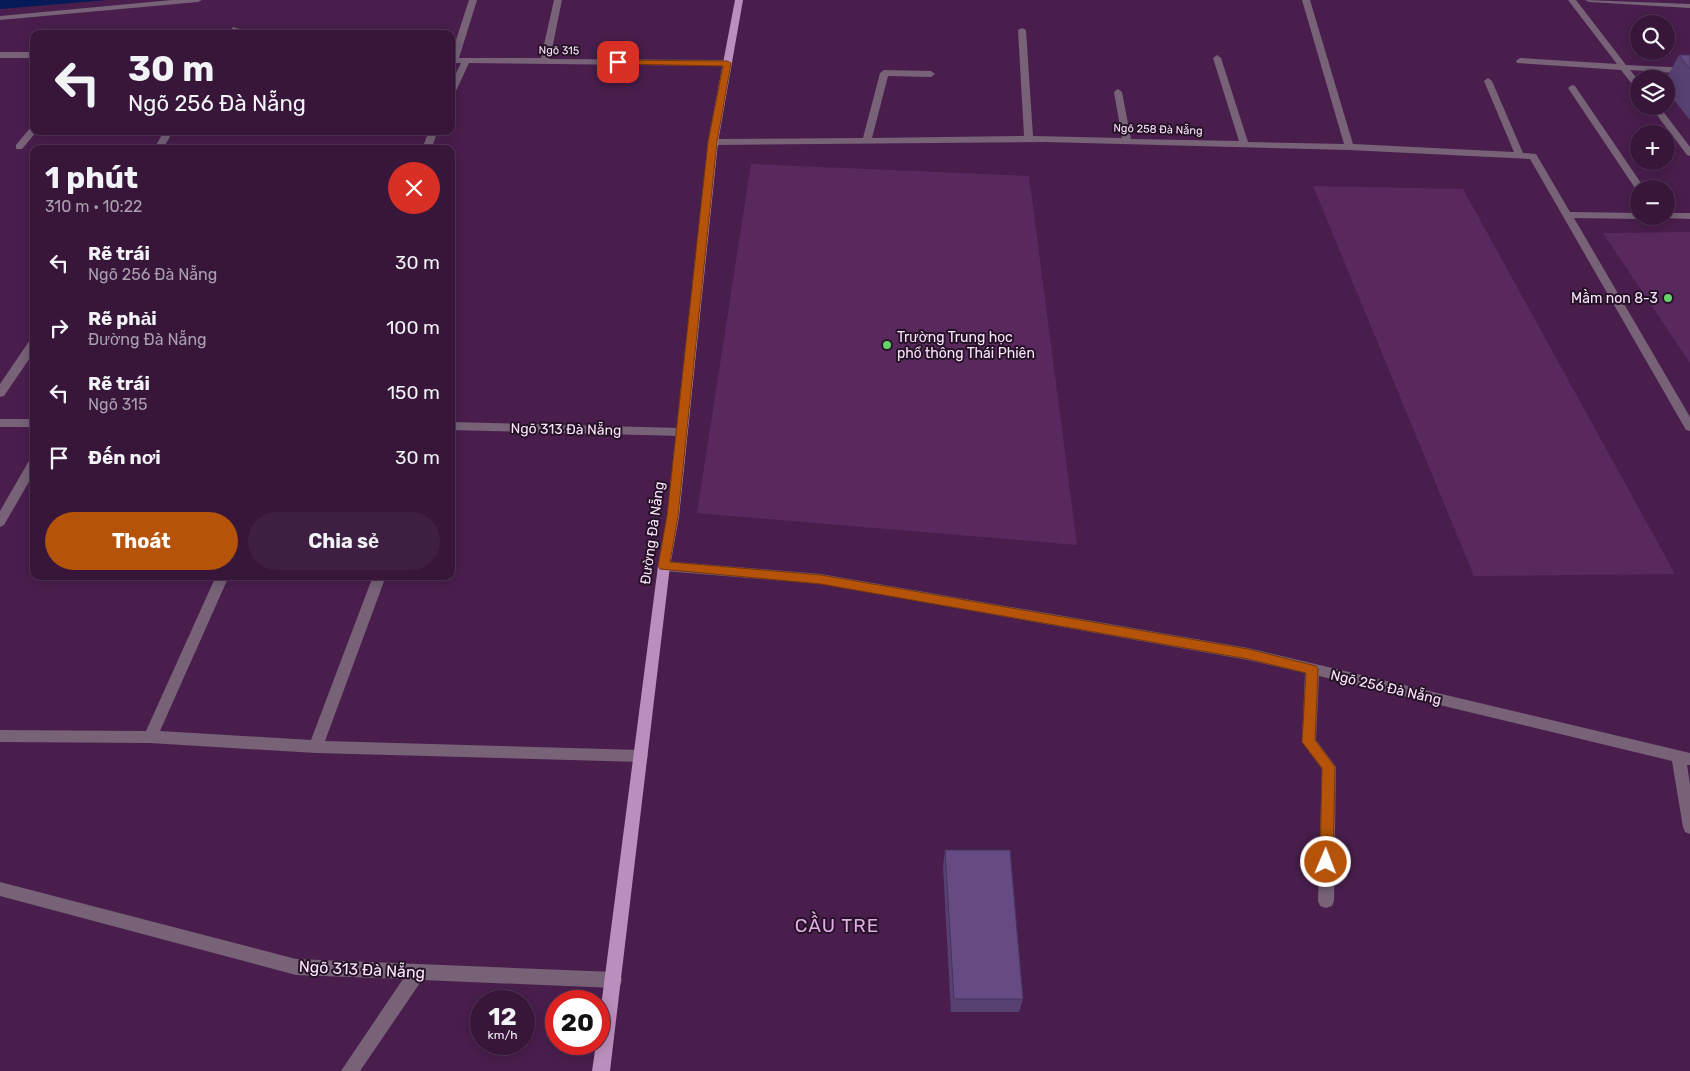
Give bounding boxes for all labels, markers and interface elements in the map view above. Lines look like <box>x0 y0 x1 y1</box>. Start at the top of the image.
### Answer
map controls <box>1630 15 1675 225</box>
button: search <box>1630 15 1675 60</box>
pin <box>597 41 639 83</box>
street label: Ngõ 315 <box>538 44 580 57</box>
text: 30 m <box>128 48 214 90</box>
icon: arrive <box>604 48 632 76</box>
icon: left <box>45 50 110 115</box>
button: layers <box>1630 70 1675 115</box>
text: Ngõ 256 Đà Nẵng <box>128 90 306 117</box>
street label: Ngõ 258 Đà Nẵng <box>1113 121 1203 138</box>
button: + <box>1630 125 1675 170</box>
text: 1 phút <box>45 160 138 196</box>
button: close <box>388 162 440 214</box>
button: − <box>1630 180 1675 225</box>
text: 310 m · 10:22 <box>45 197 143 216</box>
text: Rẽ trái <box>88 242 150 265</box>
icon: left <box>45 249 73 277</box>
text: 30 m <box>395 251 440 274</box>
text: Ngõ 256 Đà Nẵng <box>88 265 217 284</box>
place label: Mầm non 8-3 <box>1571 289 1658 307</box>
marker: Mầm non 8-3 <box>1662 292 1674 304</box>
text: Rẽ phải <box>88 307 157 330</box>
icon: right <box>45 314 73 342</box>
text: 100 m <box>386 316 440 339</box>
place label: Trường Trung học phổ thông Thái Phiên <box>897 329 1035 362</box>
text: Đường Đà Nẵng <box>88 330 207 349</box>
marker: Trường Trung học phổ thông Thái Phiên <box>881 339 893 351</box>
text: Rẽ trái <box>88 372 150 395</box>
icon: left <box>45 379 73 407</box>
text: 150 m <box>387 381 440 404</box>
text: Ngõ 315 <box>88 395 147 414</box>
street label: Ngõ 313 Đà Nẵng <box>510 419 622 439</box>
icon: arrive <box>45 444 73 472</box>
text: Đến nơi <box>88 446 161 469</box>
text: 30 m <box>395 446 440 469</box>
street label: Đường Đà Nẵng <box>636 480 668 586</box>
button: Thoát <box>45 512 238 570</box>
button: Chia sẻ <box>248 512 440 570</box>
street label: Ngõ 256 Đà Nẵng <box>1329 666 1443 709</box>
position arrow <box>1299 835 1351 887</box>
district label: CẦU TRE <box>795 911 879 937</box>
street label: Ngõ 313 Đà Nẵng <box>298 955 426 982</box>
speed limit sign: 20 <box>545 990 610 1055</box>
text: 12 <box>488 1002 517 1031</box>
text: km/h <box>488 1028 517 1042</box>

